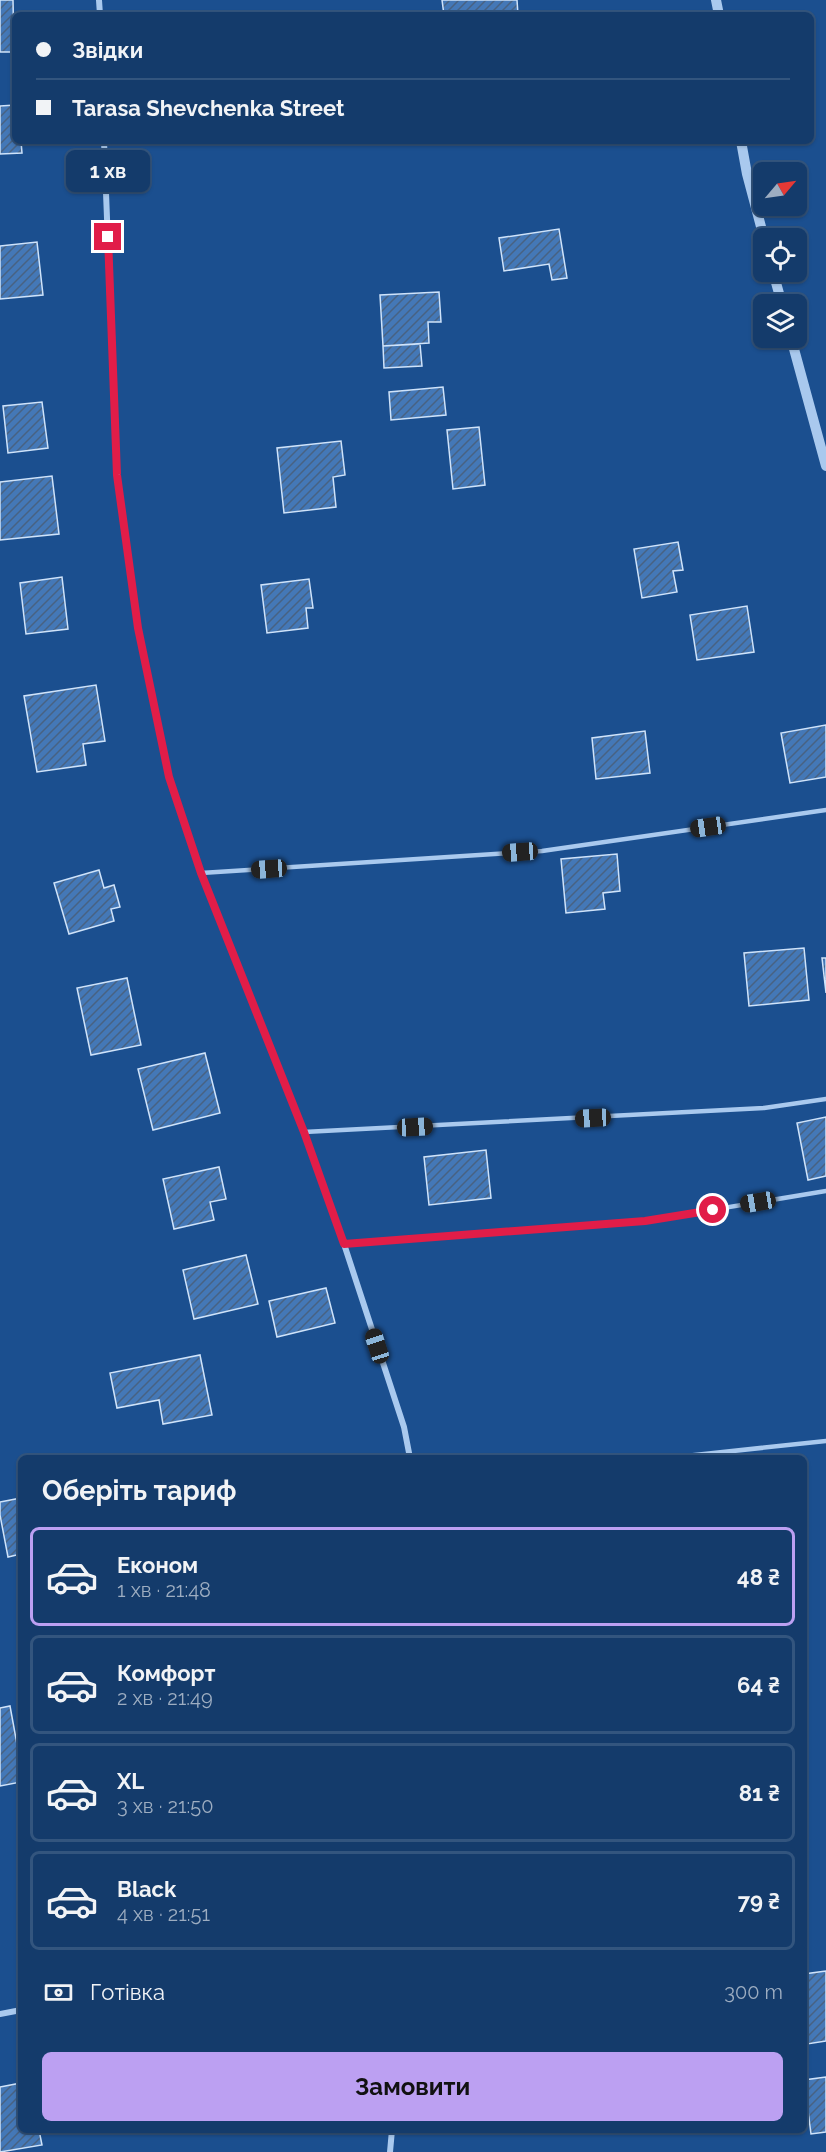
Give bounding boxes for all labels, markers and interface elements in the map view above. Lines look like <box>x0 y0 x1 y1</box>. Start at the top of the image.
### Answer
text: Звідки <box>72 37 143 63</box>
text: Tarasa Shevchenka Street <box>72 95 344 121</box>
callout: 1 хв <box>66 150 150 192</box>
text: 1 хв <box>90 159 126 183</box>
north arrow <box>753 162 807 216</box>
map controls <box>753 162 807 348</box>
route end <box>94 223 121 250</box>
button: locate <box>753 228 807 282</box>
button: layers <box>753 294 807 348</box>
car <box>689 816 727 838</box>
car <box>501 842 539 862</box>
car <box>250 859 288 879</box>
car <box>575 1108 611 1128</box>
car <box>397 1117 433 1137</box>
car <box>739 1190 777 1214</box>
route start <box>699 1196 726 1223</box>
car <box>363 1326 391 1366</box>
text: Оберіть тариф <box>42 1475 236 1506</box>
icon: car <box>45 1550 99 1604</box>
text: Економ <box>117 1552 198 1578</box>
text: 48 ₴ <box>737 1564 780 1590</box>
text: 1 хв · 21:48 <box>117 1578 211 1602</box>
icon: car <box>45 1658 99 1712</box>
text: Комфорт <box>117 1660 215 1686</box>
text: 64 ₴ <box>737 1672 780 1698</box>
text: 2 хв · 21:49 <box>117 1686 213 1710</box>
icon: car <box>45 1766 99 1820</box>
text: XL <box>117 1768 144 1794</box>
text: 81 ₴ <box>739 1780 780 1806</box>
text: 3 хв · 21:50 <box>117 1794 213 1818</box>
icon: car <box>45 1874 99 1928</box>
text: Black <box>117 1876 176 1902</box>
text: 79 ₴ <box>738 1888 780 1914</box>
text: 4 хв · 21:51 <box>117 1902 210 1926</box>
icon: cash <box>42 1976 75 2009</box>
text: Готівка <box>90 1979 165 2005</box>
text: 300 m <box>724 1980 783 2004</box>
button: Замовити <box>42 2052 783 2121</box>

